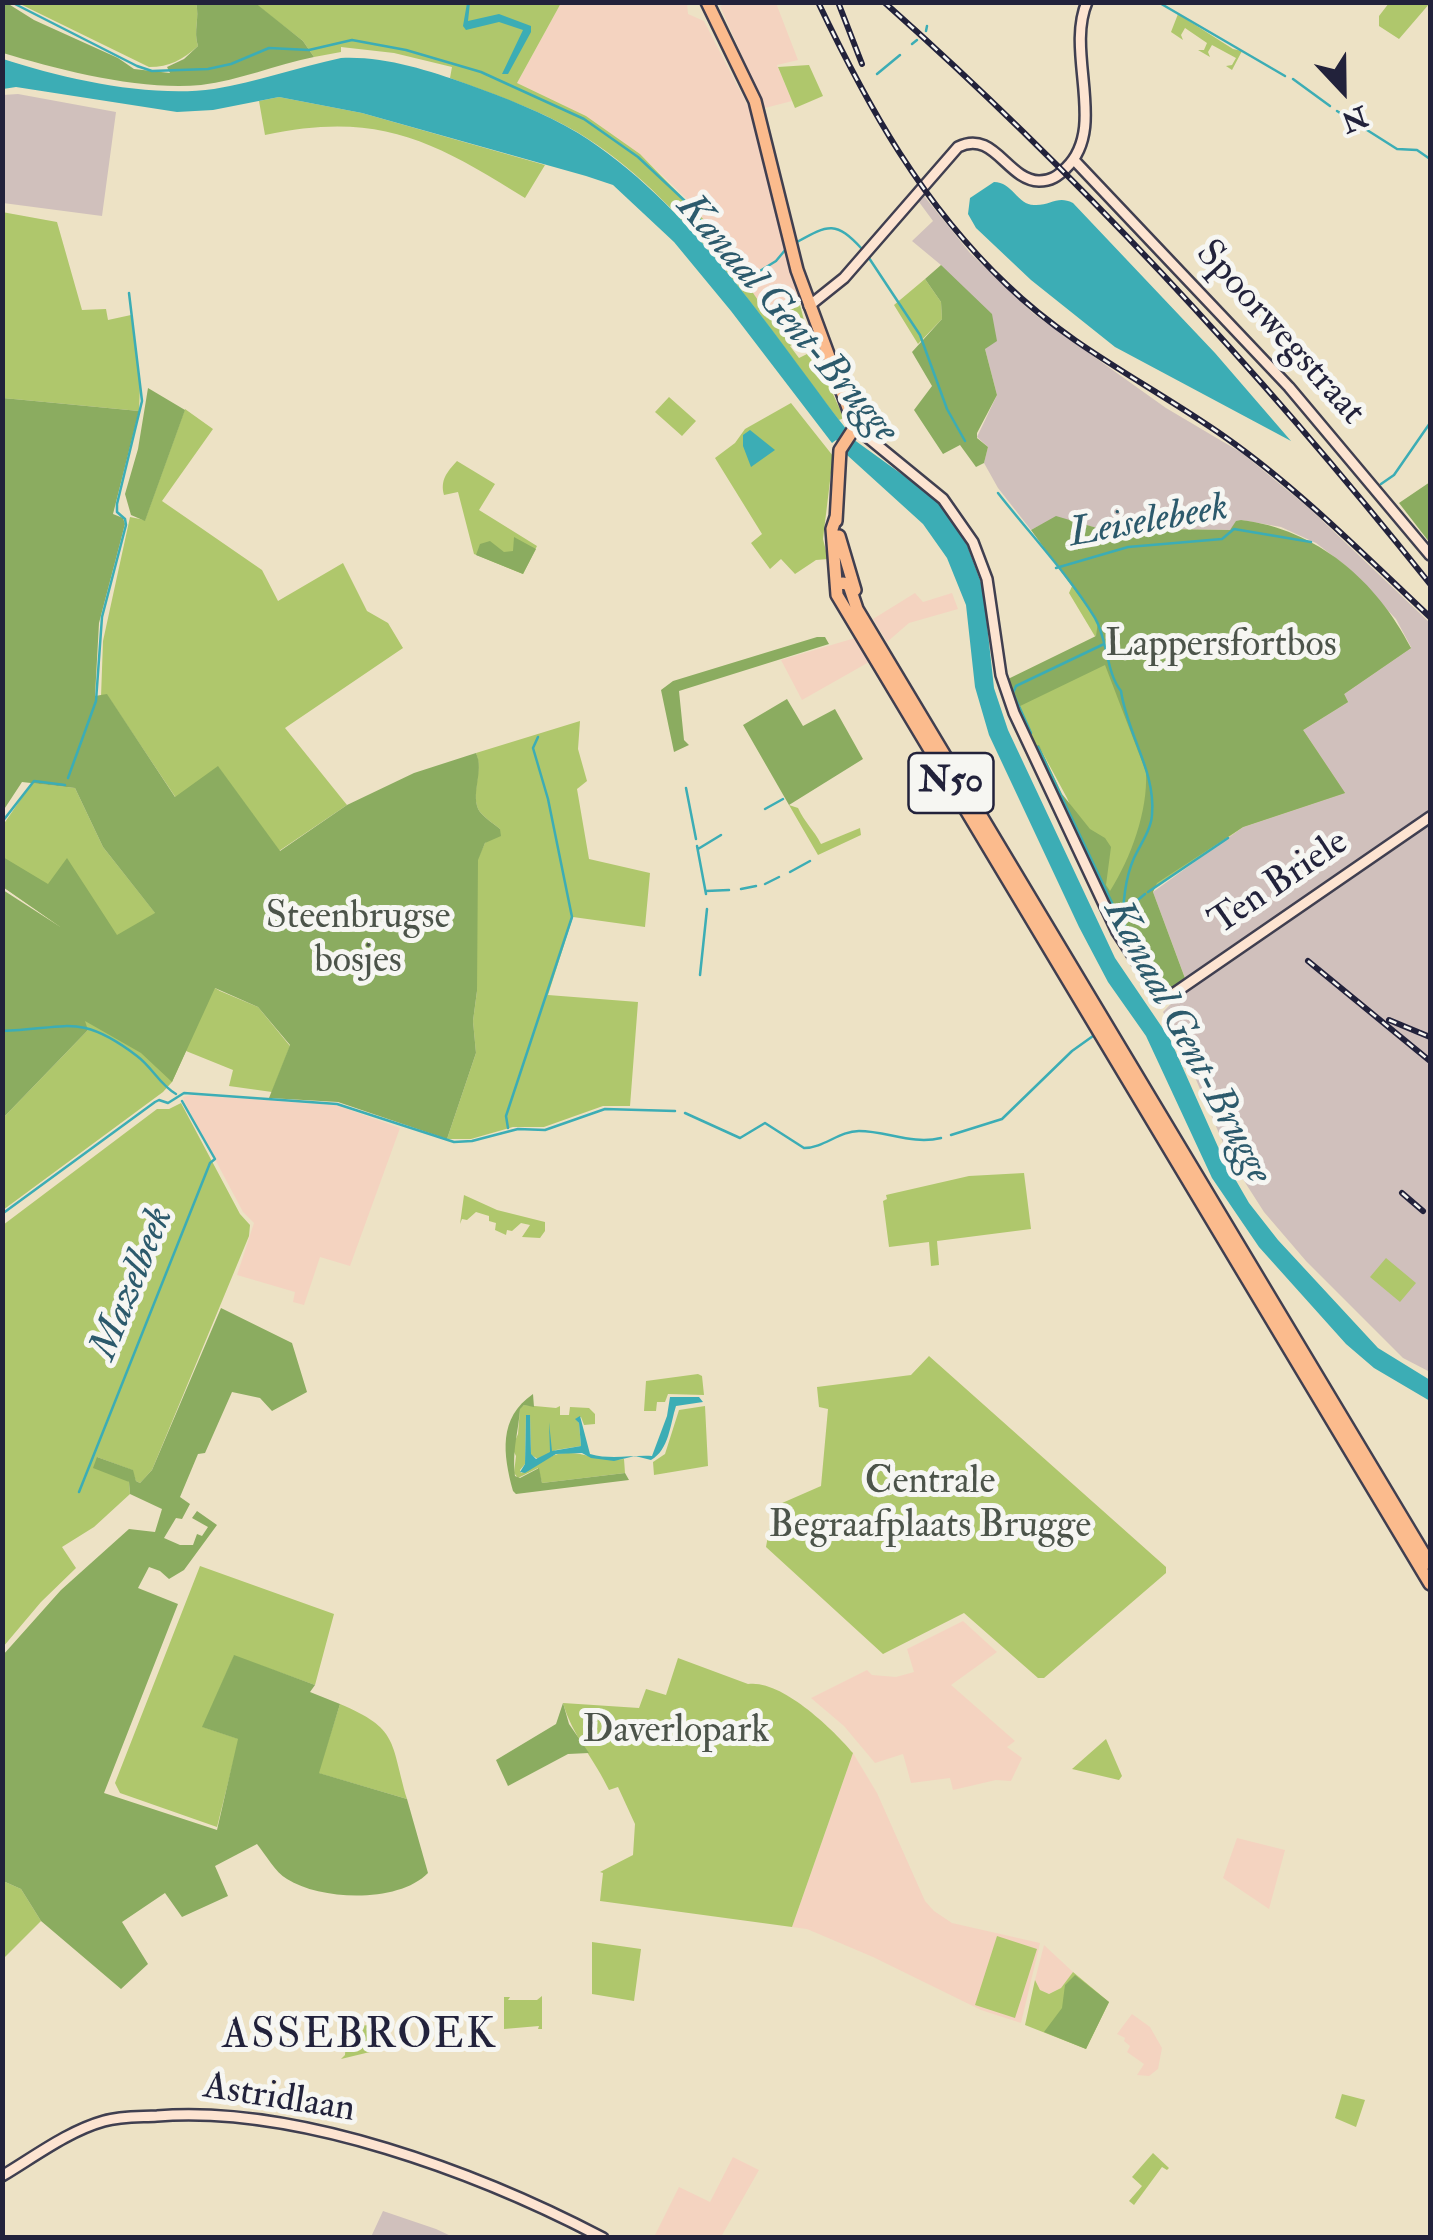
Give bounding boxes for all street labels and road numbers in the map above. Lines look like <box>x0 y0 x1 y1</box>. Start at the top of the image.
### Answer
street label: Spoorwegstraat <box>1184 233 1374 435</box>
road number: N50 <box>908 753 994 813</box>
street label: Ten Briele <box>1202 821 1358 947</box>
street label: Astridlaan <box>200 2066 358 2134</box>

